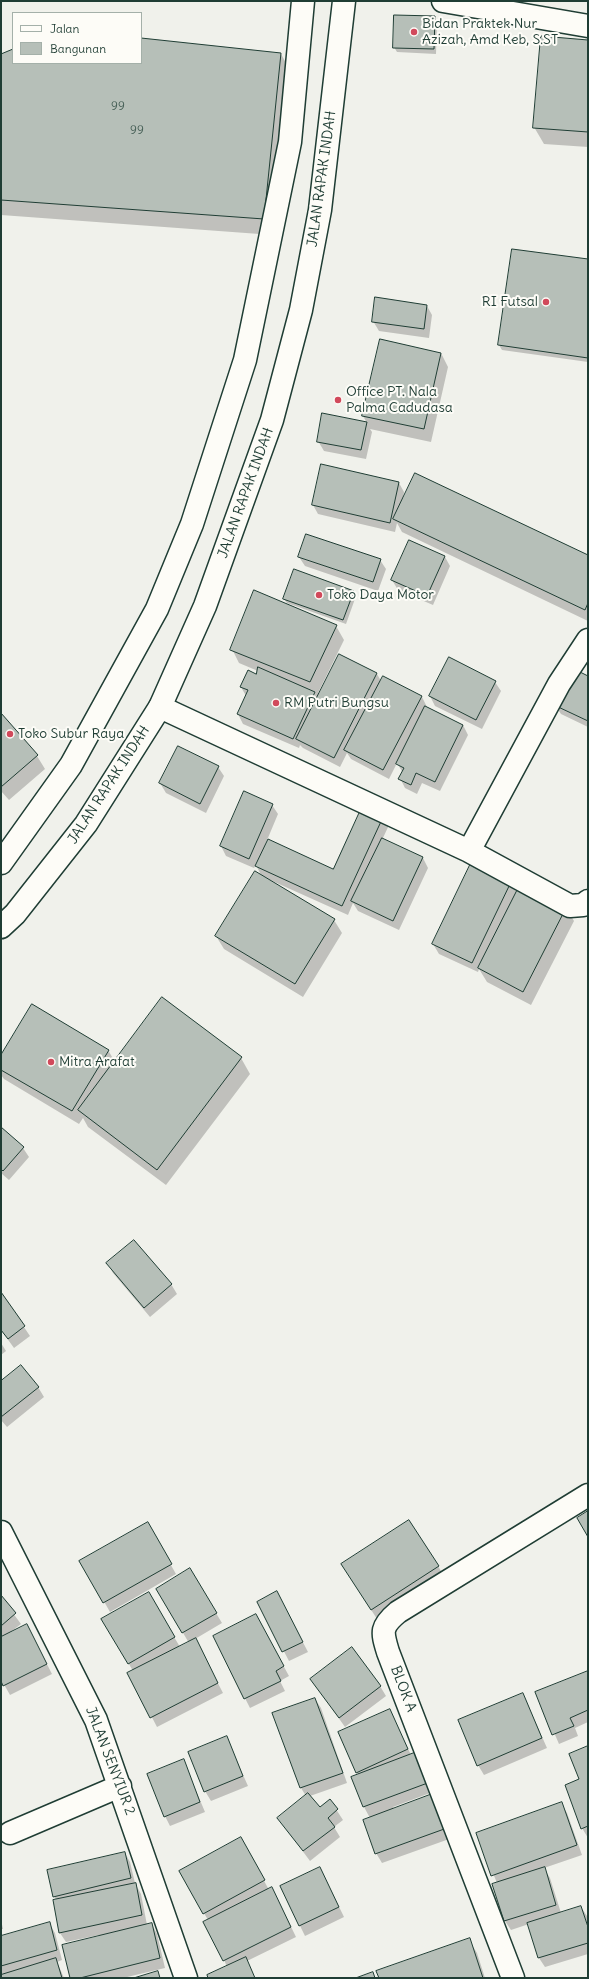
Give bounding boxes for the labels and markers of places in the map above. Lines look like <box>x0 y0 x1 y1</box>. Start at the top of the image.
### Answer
place label: Bidan Praktek Nur Azizah, Amd Keb, S.ST <box>422 16 558 48</box>
marker: Bidan Praktek Nur Azizah, Amd Keb, S.ST <box>409 27 419 37</box>
place label: RI Futsal <box>482 294 538 310</box>
marker: RI Futsal <box>541 297 551 307</box>
place label: Office PT. Nala Palma Cadudasa <box>346 384 453 416</box>
marker: Office PT. Nala Palma Cadudasa <box>333 395 343 405</box>
place label: Toko Daya Motor <box>327 587 434 603</box>
marker: Toko Daya Motor <box>314 590 324 600</box>
place label: RM Putri Bungsu <box>284 695 389 711</box>
marker: RM Putri Bungsu <box>271 698 281 708</box>
place label: Toko Subur Raya <box>18 726 124 742</box>
marker: Toko Subur Raya <box>5 729 15 739</box>
place label: Mitra Arafat <box>59 1054 135 1070</box>
marker: Mitra Arafat <box>46 1057 56 1067</box>

